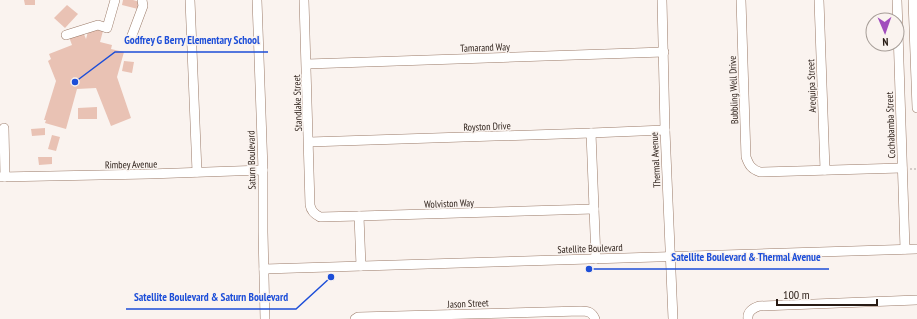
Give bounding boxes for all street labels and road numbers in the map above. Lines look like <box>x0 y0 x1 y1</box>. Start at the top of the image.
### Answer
street label: Tamarand Way <box>460 40 510 55</box>
street label: Bubbling Well Drive <box>726 56 741 124</box>
street label: Arequipa Street <box>804 59 819 113</box>
street label: Standlake Street <box>290 74 305 132</box>
street label: Cochabamba Street <box>883 91 898 158</box>
street label: Royston Drive <box>463 119 511 134</box>
street label: Saturn Boulevard <box>244 130 259 190</box>
street label: Thermal Avenue <box>648 132 663 188</box>
street label: Rimbey Avenue <box>105 158 157 171</box>
street label: Wolviston Way <box>424 196 474 211</box>
street label: Satellite Boulevard <box>557 241 623 256</box>
street label: Jason Street <box>446 296 489 311</box>

